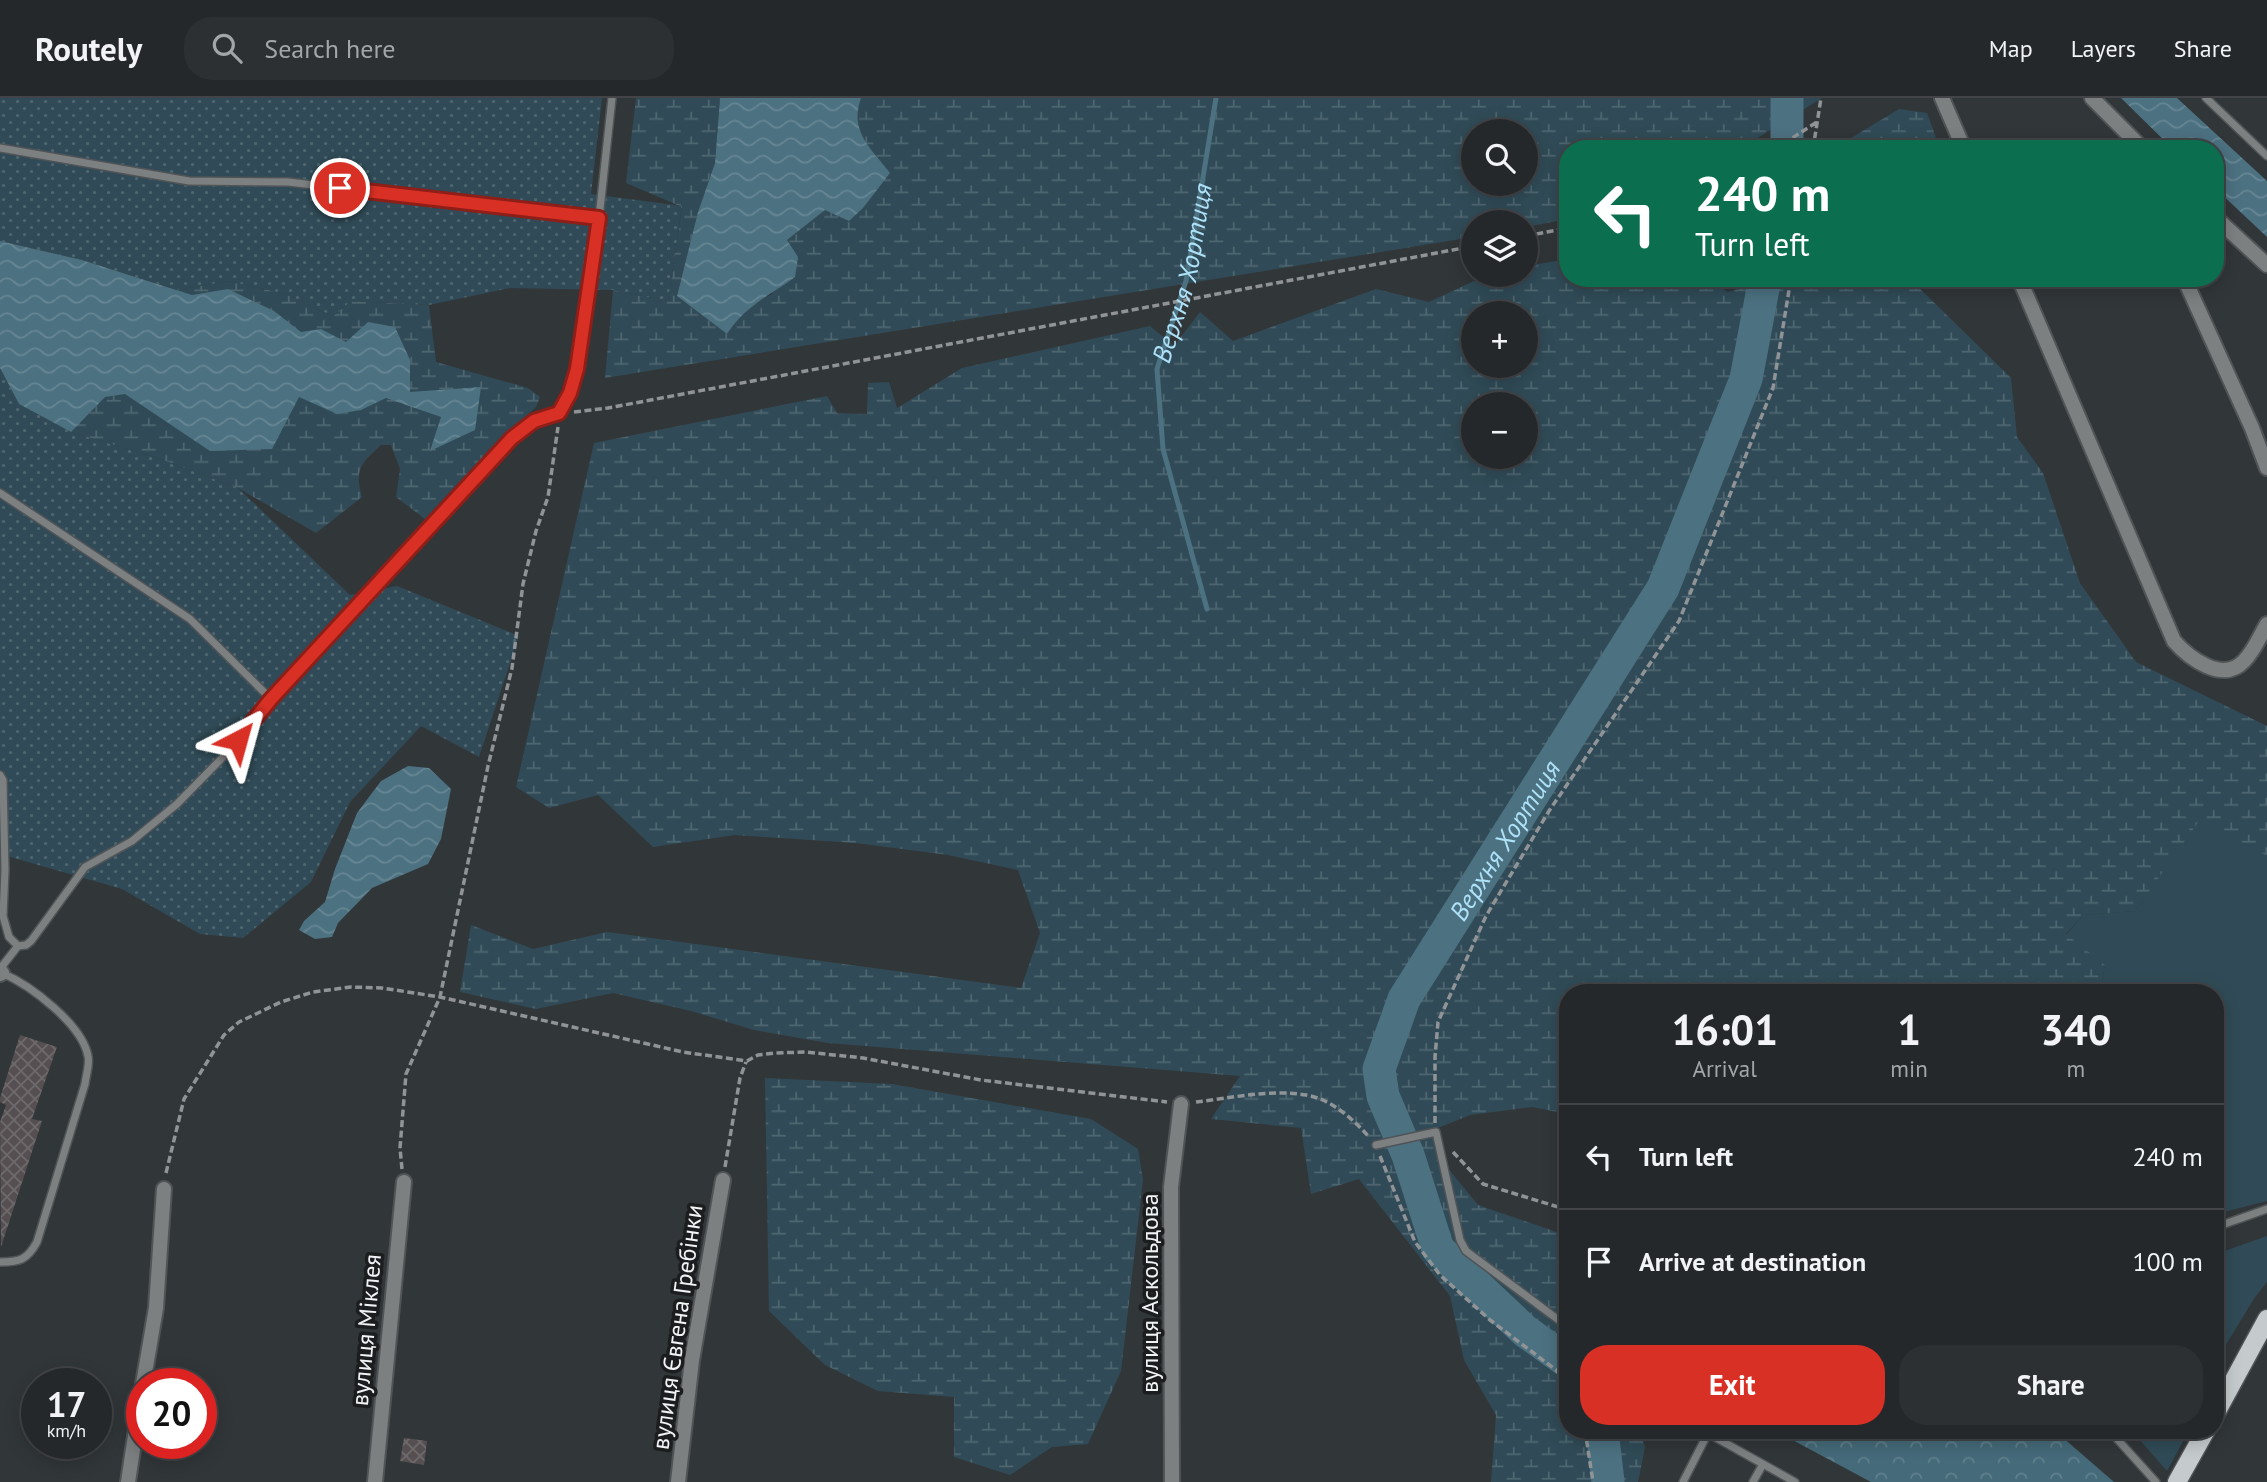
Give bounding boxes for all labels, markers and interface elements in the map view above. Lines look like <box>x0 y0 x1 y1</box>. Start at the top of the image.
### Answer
search box <box>184 17 674 80</box>
text: Routely <box>35 27 142 70</box>
icon: search <box>208 29 246 67</box>
text: Search here <box>264 32 395 65</box>
text: Map <box>1989 33 2033 64</box>
text: Layers <box>2071 33 2136 64</box>
text: Share <box>2174 33 2232 64</box>
map controls <box>1461 119 1538 469</box>
button: search <box>1461 119 1538 196</box>
pin <box>310 158 370 218</box>
text: 240 m <box>1695 161 1830 225</box>
icon: left <box>1580 168 1671 259</box>
icon: arrive <box>321 169 359 207</box>
water label: Верхня Хортиця <box>1144 181 1218 366</box>
button: layers <box>1461 210 1538 287</box>
text: Turn left <box>1695 223 1810 265</box>
button: + <box>1461 301 1538 378</box>
button: − <box>1461 392 1538 469</box>
position arrow <box>201 703 275 777</box>
water label: Верхня Хортиця <box>1441 754 1567 926</box>
text: 16:01 <box>1671 1002 1778 1057</box>
text: 1 <box>1897 1002 1921 1057</box>
text: 340 <box>2040 1002 2112 1057</box>
text: Arrival <box>1692 1054 1757 1083</box>
text: min <box>1890 1054 1928 1083</box>
text: m <box>2067 1054 2085 1083</box>
icon: left <box>1580 1138 1618 1176</box>
text: Turn left <box>1639 1140 1733 1173</box>
text: 240 m <box>2132 1140 2203 1173</box>
street label: вулиця Аскольдова <box>1134 1193 1165 1393</box>
street label: вулиця Євгена Гребінки <box>644 1203 710 1451</box>
icon: arrive <box>1580 1243 1618 1281</box>
text: Arrive at destination <box>1639 1245 1866 1278</box>
text: 100 m <box>2132 1245 2203 1278</box>
street label: вулиця Міклея <box>344 1253 388 1407</box>
button: Exit <box>1580 1345 1885 1425</box>
button: Share <box>1899 1345 2203 1425</box>
speed limit sign: 20 <box>126 1368 217 1459</box>
text: 17 <box>47 1381 86 1427</box>
text: km/h <box>47 1419 86 1442</box>

